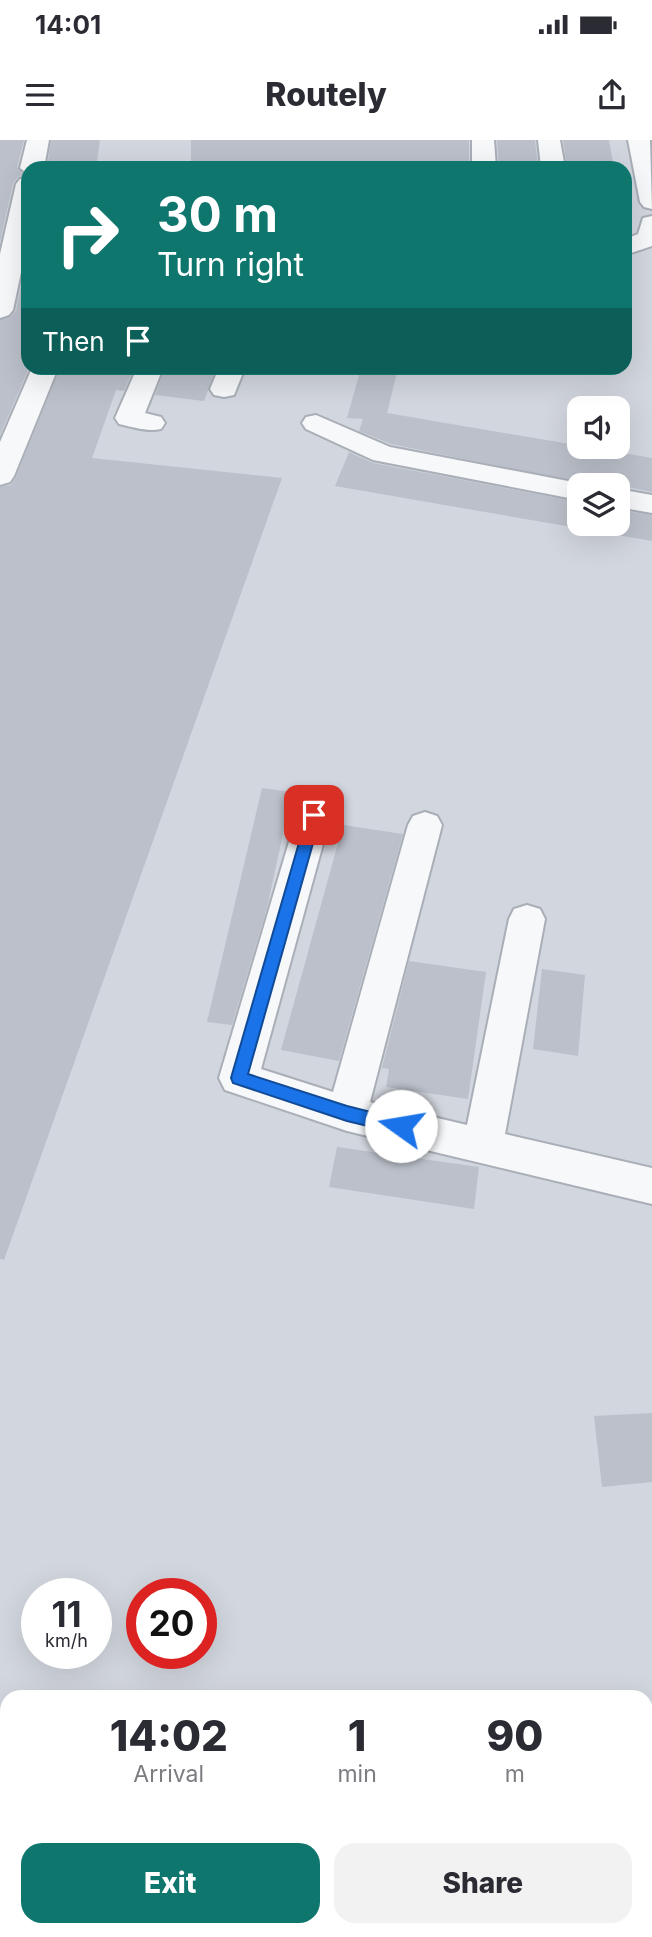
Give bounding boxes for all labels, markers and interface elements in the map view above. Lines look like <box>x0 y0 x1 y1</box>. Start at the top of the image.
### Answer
text: 14:01 <box>35 9 101 40</box>
text: Routely <box>265 75 387 114</box>
icon: menu <box>21 76 59 114</box>
icon: share <box>593 76 631 114</box>
text: 30 m <box>157 185 278 244</box>
icon: right <box>42 189 133 280</box>
text: Turn right <box>157 245 304 284</box>
icon: arrive <box>119 322 157 360</box>
text: Then <box>42 326 105 357</box>
map controls <box>567 396 630 536</box>
button: sound <box>567 396 630 459</box>
button: layers <box>567 473 630 536</box>
pin <box>284 785 344 845</box>
icon: arrive <box>295 796 333 834</box>
position arrow <box>364 1089 438 1163</box>
speed limit sign: 20 <box>126 1578 217 1669</box>
text: 11 <box>51 1593 82 1635</box>
text: km/h <box>45 1630 88 1651</box>
text: 14:02 <box>110 1710 228 1761</box>
text: 1 <box>348 1710 366 1761</box>
text: 90 <box>486 1710 543 1761</box>
text: Arrival <box>133 1760 204 1788</box>
text: min <box>337 1760 377 1788</box>
text: m <box>505 1760 525 1788</box>
button: Exit <box>21 1843 320 1923</box>
button: Share <box>334 1843 632 1923</box>

